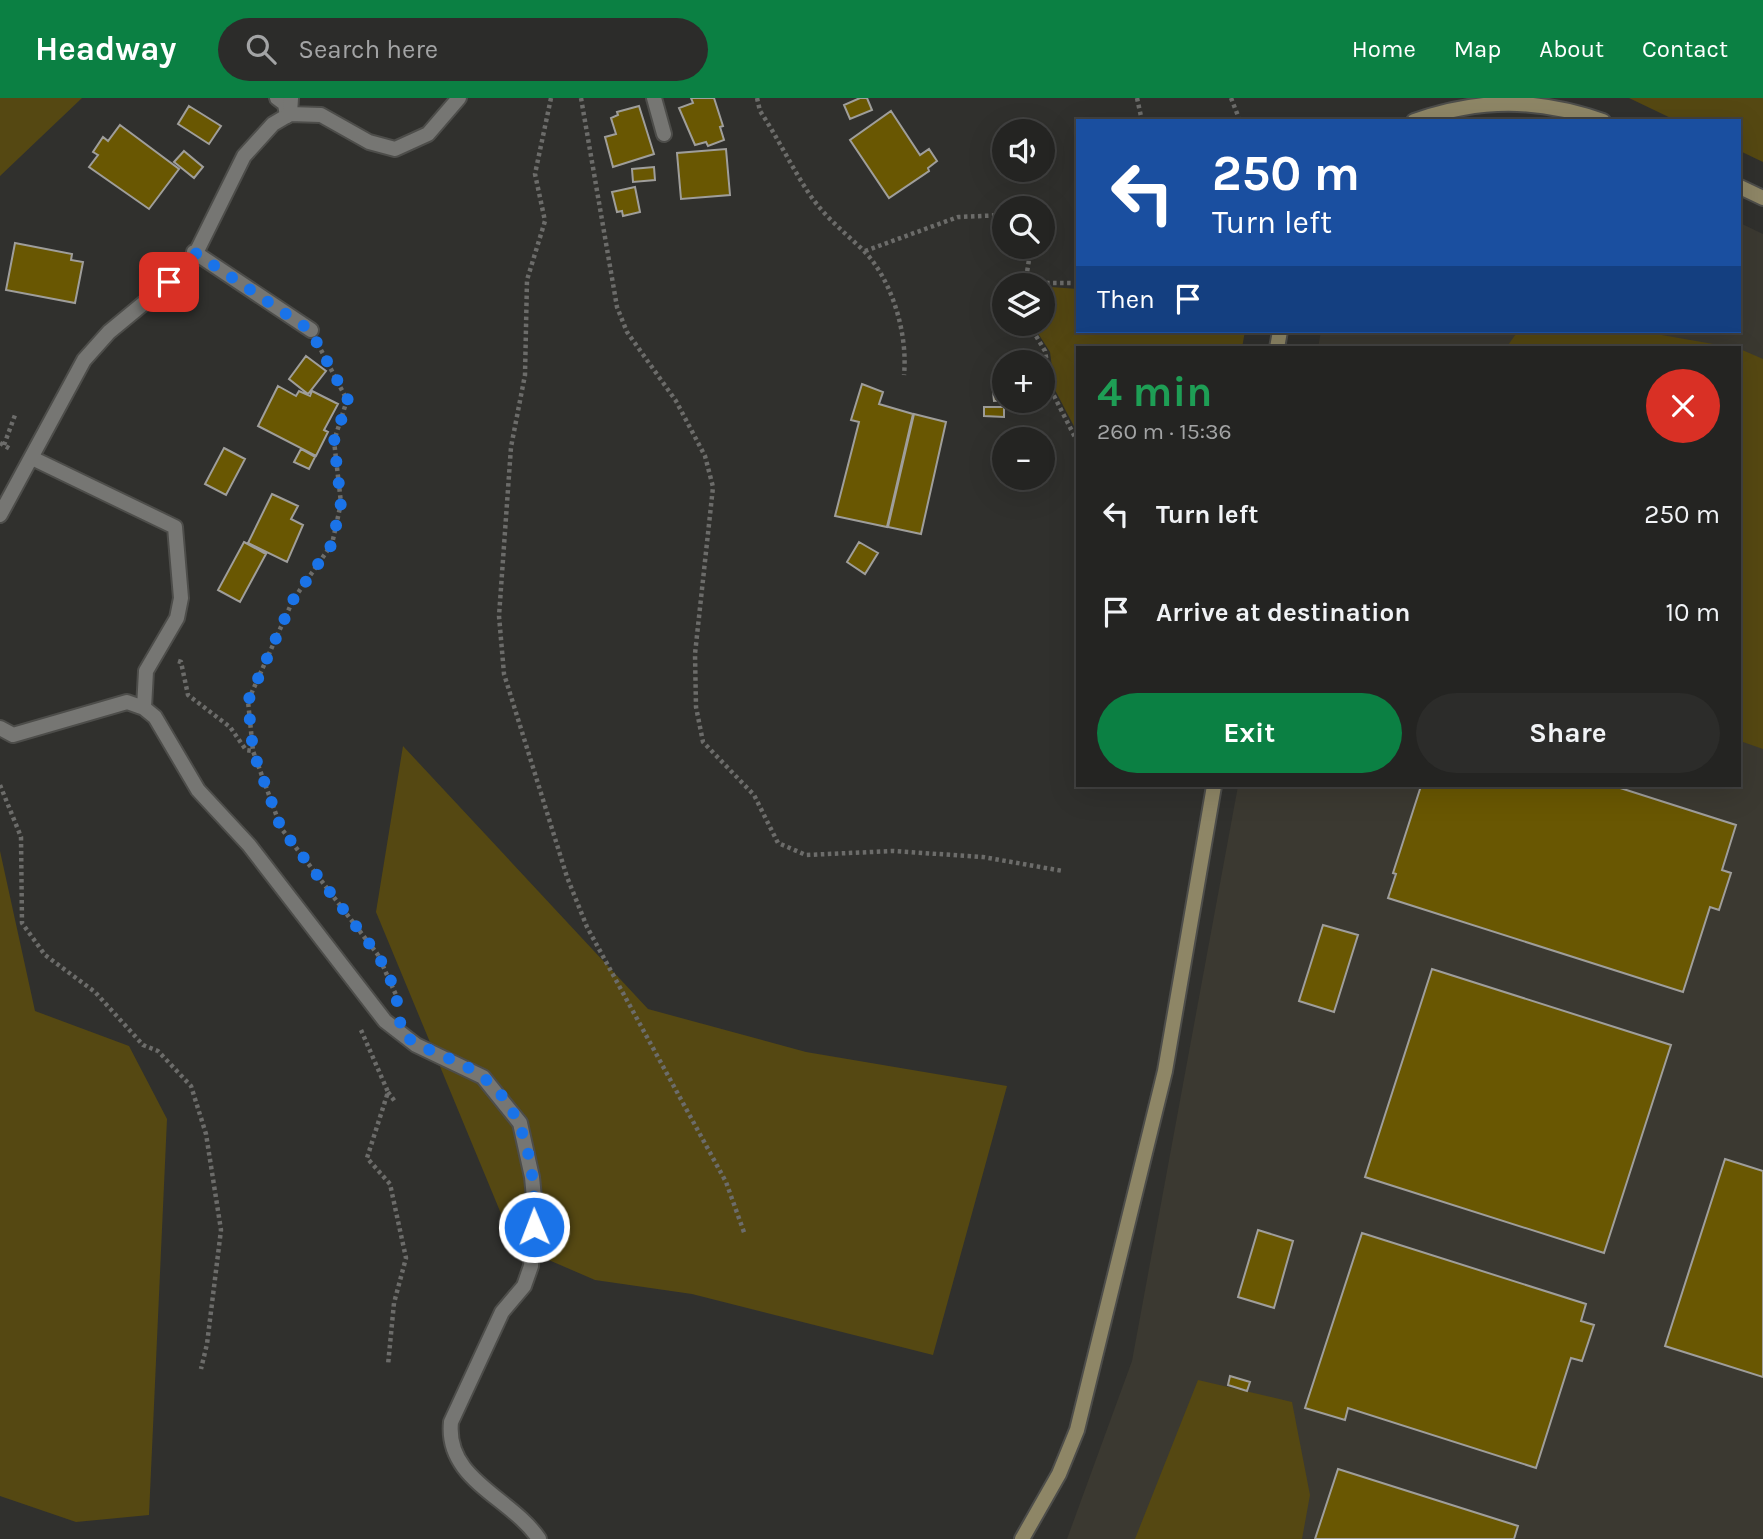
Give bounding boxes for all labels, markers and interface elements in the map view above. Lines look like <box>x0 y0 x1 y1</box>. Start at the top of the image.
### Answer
search box <box>218 18 708 81</box>
text: Headway <box>35 30 176 68</box>
icon: search <box>242 30 280 68</box>
text: Search here <box>298 34 438 65</box>
text: Home <box>1352 35 1416 63</box>
text: Map <box>1454 35 1501 63</box>
text: About <box>1539 35 1604 63</box>
text: Contact <box>1642 35 1728 63</box>
map controls <box>992 119 1055 490</box>
button: sound <box>992 119 1055 182</box>
text: 250 m <box>1212 145 1360 202</box>
icon: left <box>1097 147 1188 238</box>
button: search <box>992 196 1055 259</box>
text: Turn left <box>1212 204 1332 241</box>
pin <box>139 252 199 312</box>
icon: arrive <box>150 263 188 301</box>
button: layers <box>992 273 1055 336</box>
icon: arrive <box>1169 280 1207 318</box>
text: Then <box>1097 284 1155 315</box>
button: + <box>992 350 1055 413</box>
text: 4 min <box>1097 367 1212 417</box>
button: close <box>1646 369 1720 443</box>
text: 260 m · 15:36 <box>1097 418 1232 445</box>
button: − <box>992 427 1055 490</box>
icon: left <box>1097 495 1135 533</box>
text: Turn left <box>1156 499 1258 530</box>
text: 250 m <box>1644 499 1720 530</box>
icon: arrive <box>1097 593 1135 631</box>
text: Arrive at destination <box>1156 597 1410 628</box>
text: 10 m <box>1665 597 1720 628</box>
button: Exit <box>1097 693 1402 773</box>
button: Share <box>1416 693 1720 773</box>
position arrow <box>497 1190 571 1264</box>

